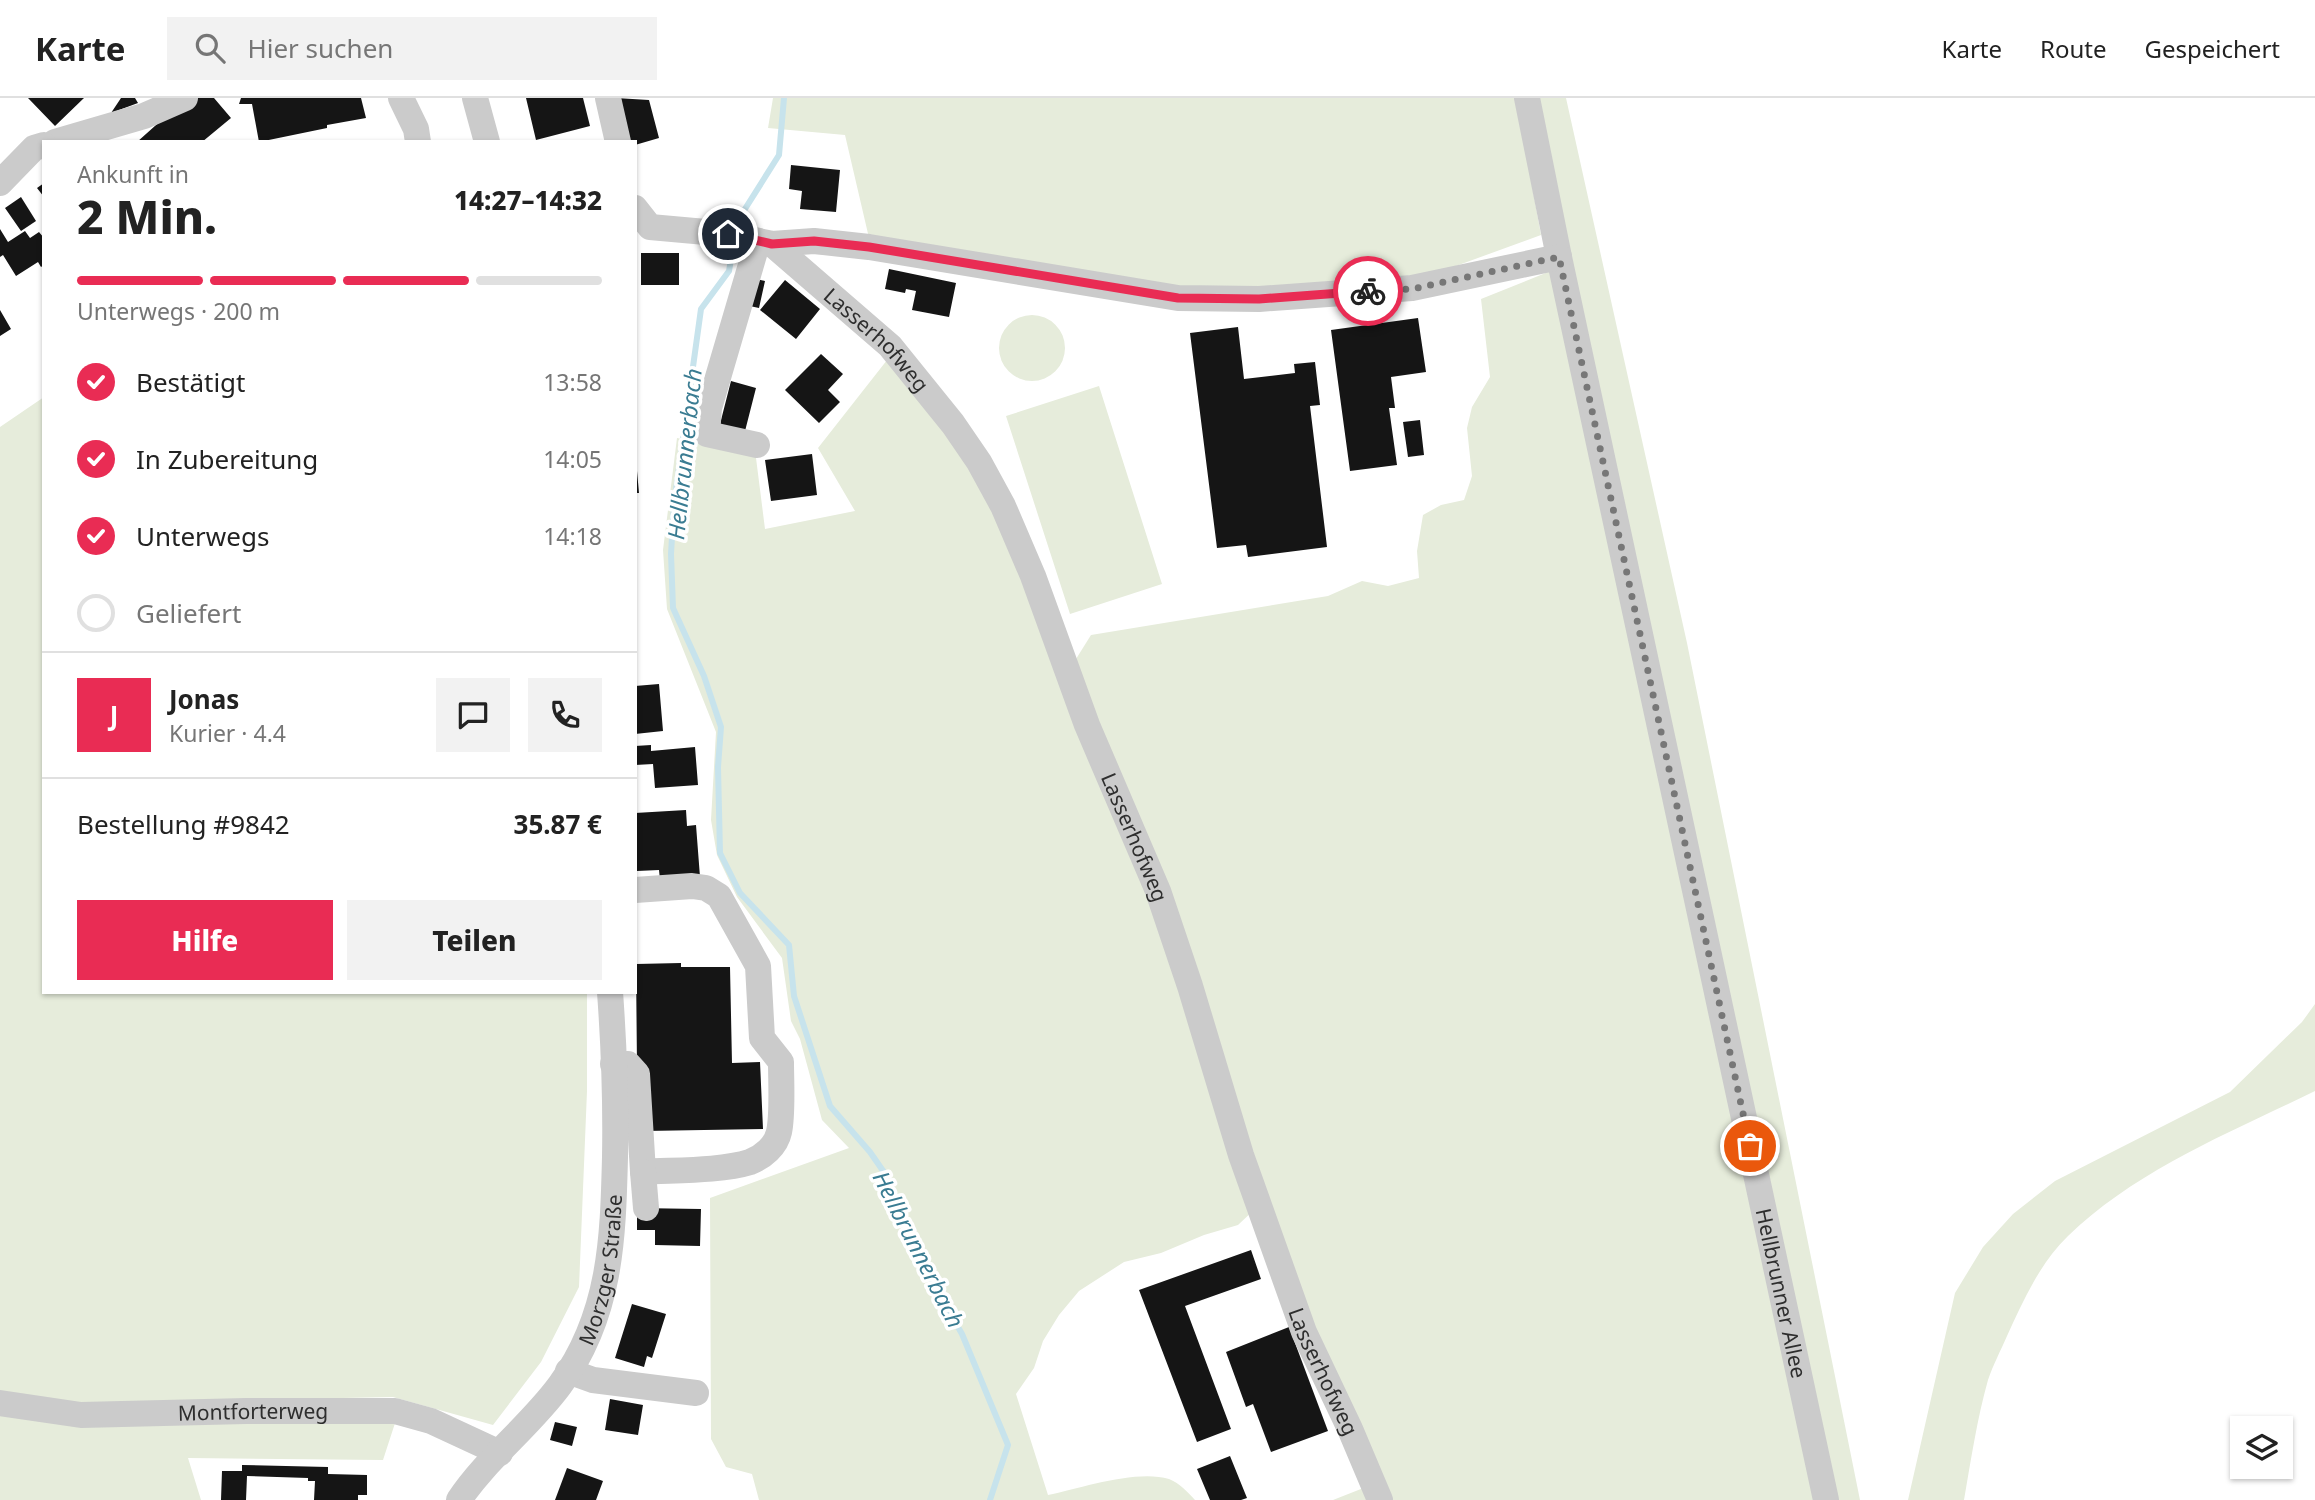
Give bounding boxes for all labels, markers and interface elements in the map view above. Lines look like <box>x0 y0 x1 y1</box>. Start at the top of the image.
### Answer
search box <box>167 17 657 80</box>
text: Karte <box>35 26 125 71</box>
icon: search <box>191 29 229 67</box>
text: Hier suchen <box>247 30 393 66</box>
text: Karte <box>1942 32 2002 65</box>
text: Route <box>2040 32 2107 65</box>
text: Gespeichert <box>2145 32 2280 65</box>
text: Ankunft in <box>77 158 189 190</box>
text: 14:27–14:32 <box>454 182 602 218</box>
text: 2 Min. <box>77 185 217 247</box>
pin <box>698 204 758 264</box>
icon: home <box>709 215 747 253</box>
courier <box>1333 256 1403 326</box>
icon: bike <box>1349 272 1387 310</box>
street label: Lasserhofweg <box>818 281 935 397</box>
text: Unterwegs · 200 m <box>77 295 280 327</box>
icon: check <box>77 363 115 401</box>
text: Bestätigt <box>136 364 245 400</box>
text: 13:58 <box>543 366 602 398</box>
water label: Hellbrunnerbach <box>659 367 709 541</box>
icon: check <box>77 440 115 478</box>
text: In Zubereitung <box>136 441 318 477</box>
text: 14:05 <box>543 443 602 475</box>
icon: check <box>77 517 115 555</box>
text: Unterwegs <box>136 518 269 554</box>
text: 14:18 <box>543 520 602 552</box>
text: Geliefert <box>136 595 241 631</box>
button: chat <box>436 678 510 752</box>
button: phone <box>528 678 602 752</box>
text: Jonas <box>169 681 239 717</box>
text: J <box>110 697 118 733</box>
text: Kurier · 4.4 <box>169 717 286 749</box>
street label: Lasserhofweg <box>1095 768 1175 905</box>
text: Bestellung #9842 <box>77 806 290 842</box>
text: 35.87 € <box>514 806 602 842</box>
button: Hilfe <box>77 900 333 980</box>
button: Teilen <box>347 900 602 980</box>
pin <box>1720 1116 1780 1176</box>
icon: bag <box>1731 1127 1769 1165</box>
water label: Hellbrunnerbach <box>866 1165 972 1333</box>
street label: Morzger Straße <box>572 1194 628 1349</box>
street label: Hellbrunner Allee <box>1750 1206 1813 1381</box>
street label: Lasserhofweg <box>1282 1304 1365 1440</box>
street label: Montforterweg <box>178 1397 328 1427</box>
map controls <box>2230 1416 2293 1479</box>
button: layers <box>2230 1416 2293 1479</box>

